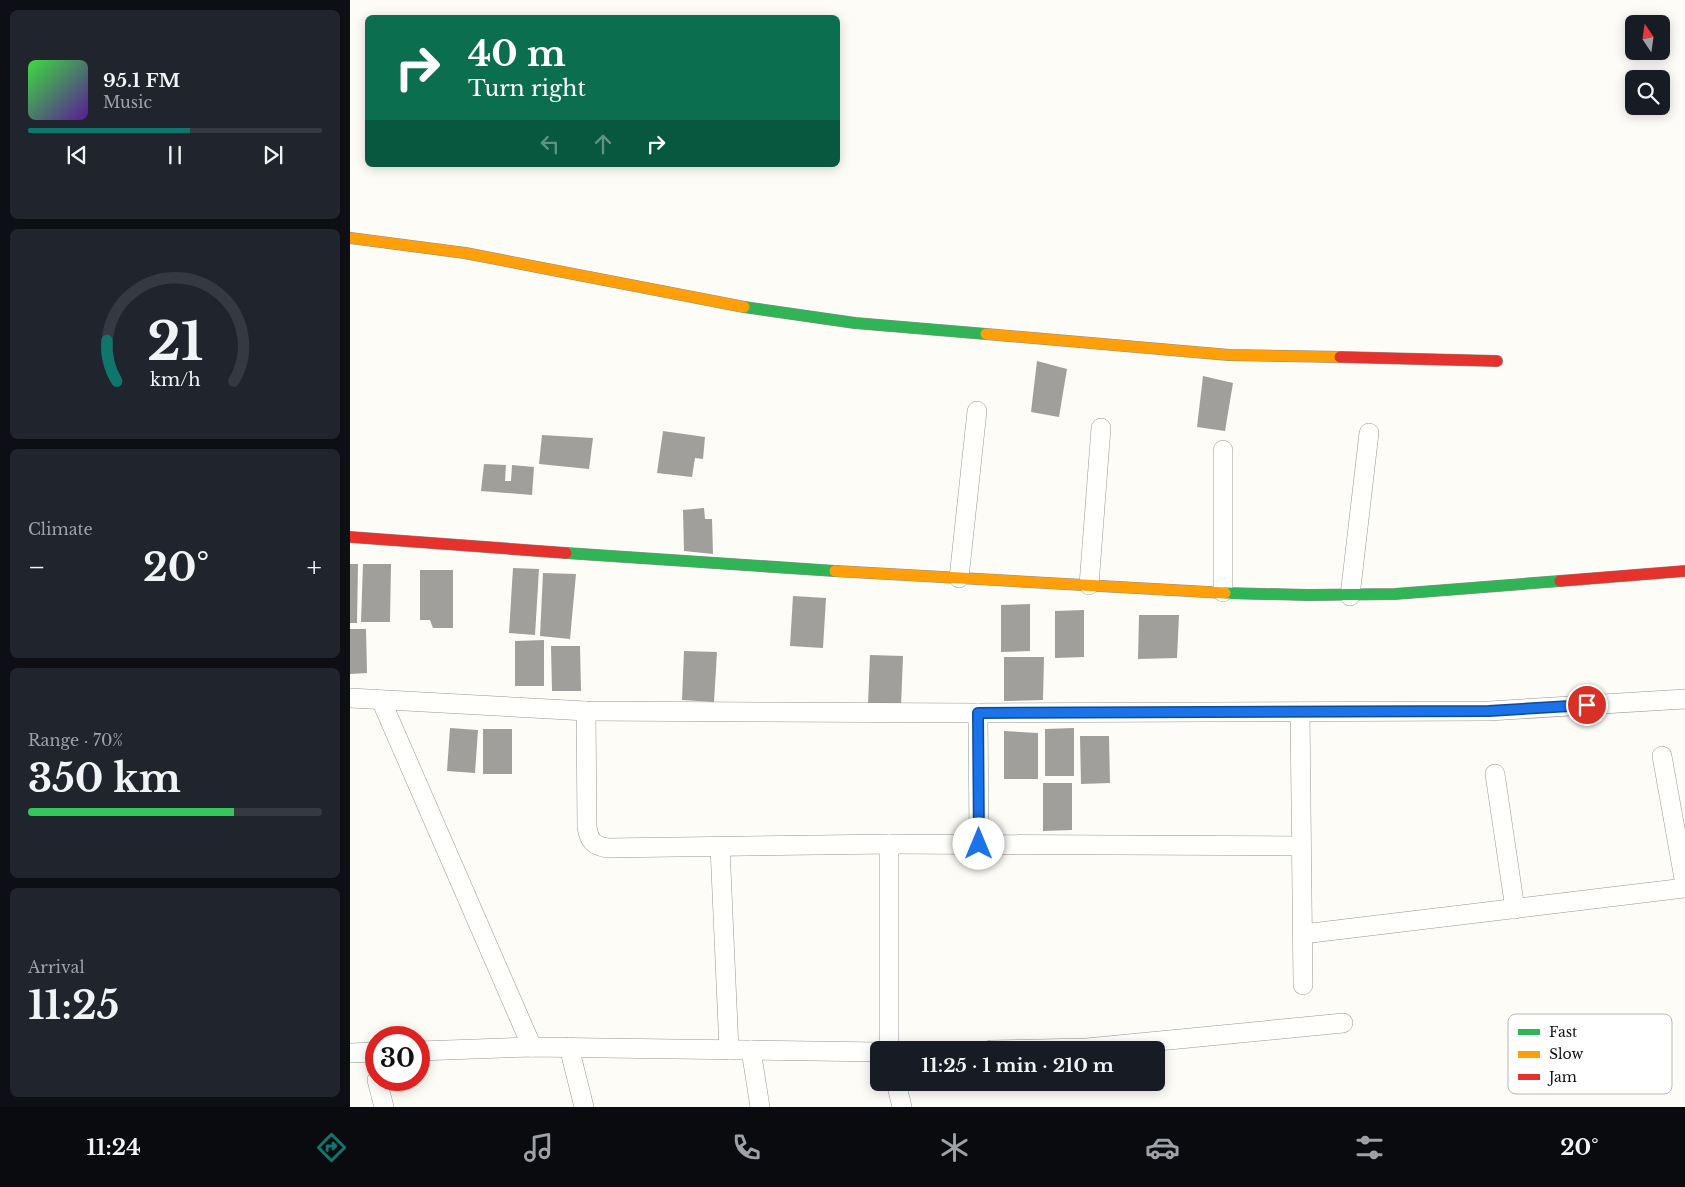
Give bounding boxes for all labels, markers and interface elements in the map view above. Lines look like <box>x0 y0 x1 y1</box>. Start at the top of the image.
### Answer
north arrow <box>1625 15 1670 60</box>
map controls <box>1625 15 1670 115</box>
text: 40 m <box>468 32 566 75</box>
icon: right <box>385 35 450 100</box>
text: 95.1 FM <box>103 69 180 92</box>
button: search <box>1625 70 1670 115</box>
text: Turn right <box>468 75 586 102</box>
text: Music <box>103 92 152 112</box>
icon: left <box>536 130 564 158</box>
icon: ahead <box>589 130 617 158</box>
icon: right <box>642 130 670 158</box>
icon: previous <box>63 141 91 169</box>
icon: pause <box>161 141 189 169</box>
icon: next <box>259 141 287 169</box>
text: 21 <box>147 310 203 374</box>
text: km/h <box>150 369 200 391</box>
text: Climate <box>28 519 93 539</box>
text: 20° <box>143 544 209 591</box>
text: − <box>28 550 46 585</box>
text: + <box>307 550 322 585</box>
pin <box>1566 684 1608 726</box>
icon: arrive <box>1573 691 1601 719</box>
text: Range · 70% <box>28 730 123 750</box>
text: 350 km <box>28 755 181 802</box>
position arrow <box>952 817 1004 869</box>
text: Arrival <box>28 957 85 977</box>
text: 11:25 <box>28 982 119 1029</box>
legend <box>1508 1014 1672 1094</box>
text: Fast <box>1549 1023 1578 1041</box>
speed limit sign: 30 <box>365 1026 430 1091</box>
text: Slow <box>1549 1045 1583 1063</box>
text: 11:25 · 1 min · 210 m <box>921 1054 1114 1077</box>
text: Jam <box>1547 1068 1577 1086</box>
icon: directions <box>314 1130 349 1165</box>
icon: music <box>521 1130 556 1165</box>
icon: phone <box>729 1130 764 1165</box>
icon: climate <box>937 1130 972 1165</box>
icon: car <box>1145 1130 1180 1165</box>
icon: filters <box>1352 1130 1387 1165</box>
text: 11:24 <box>86 1134 141 1161</box>
text: 20° <box>1560 1134 1599 1161</box>

